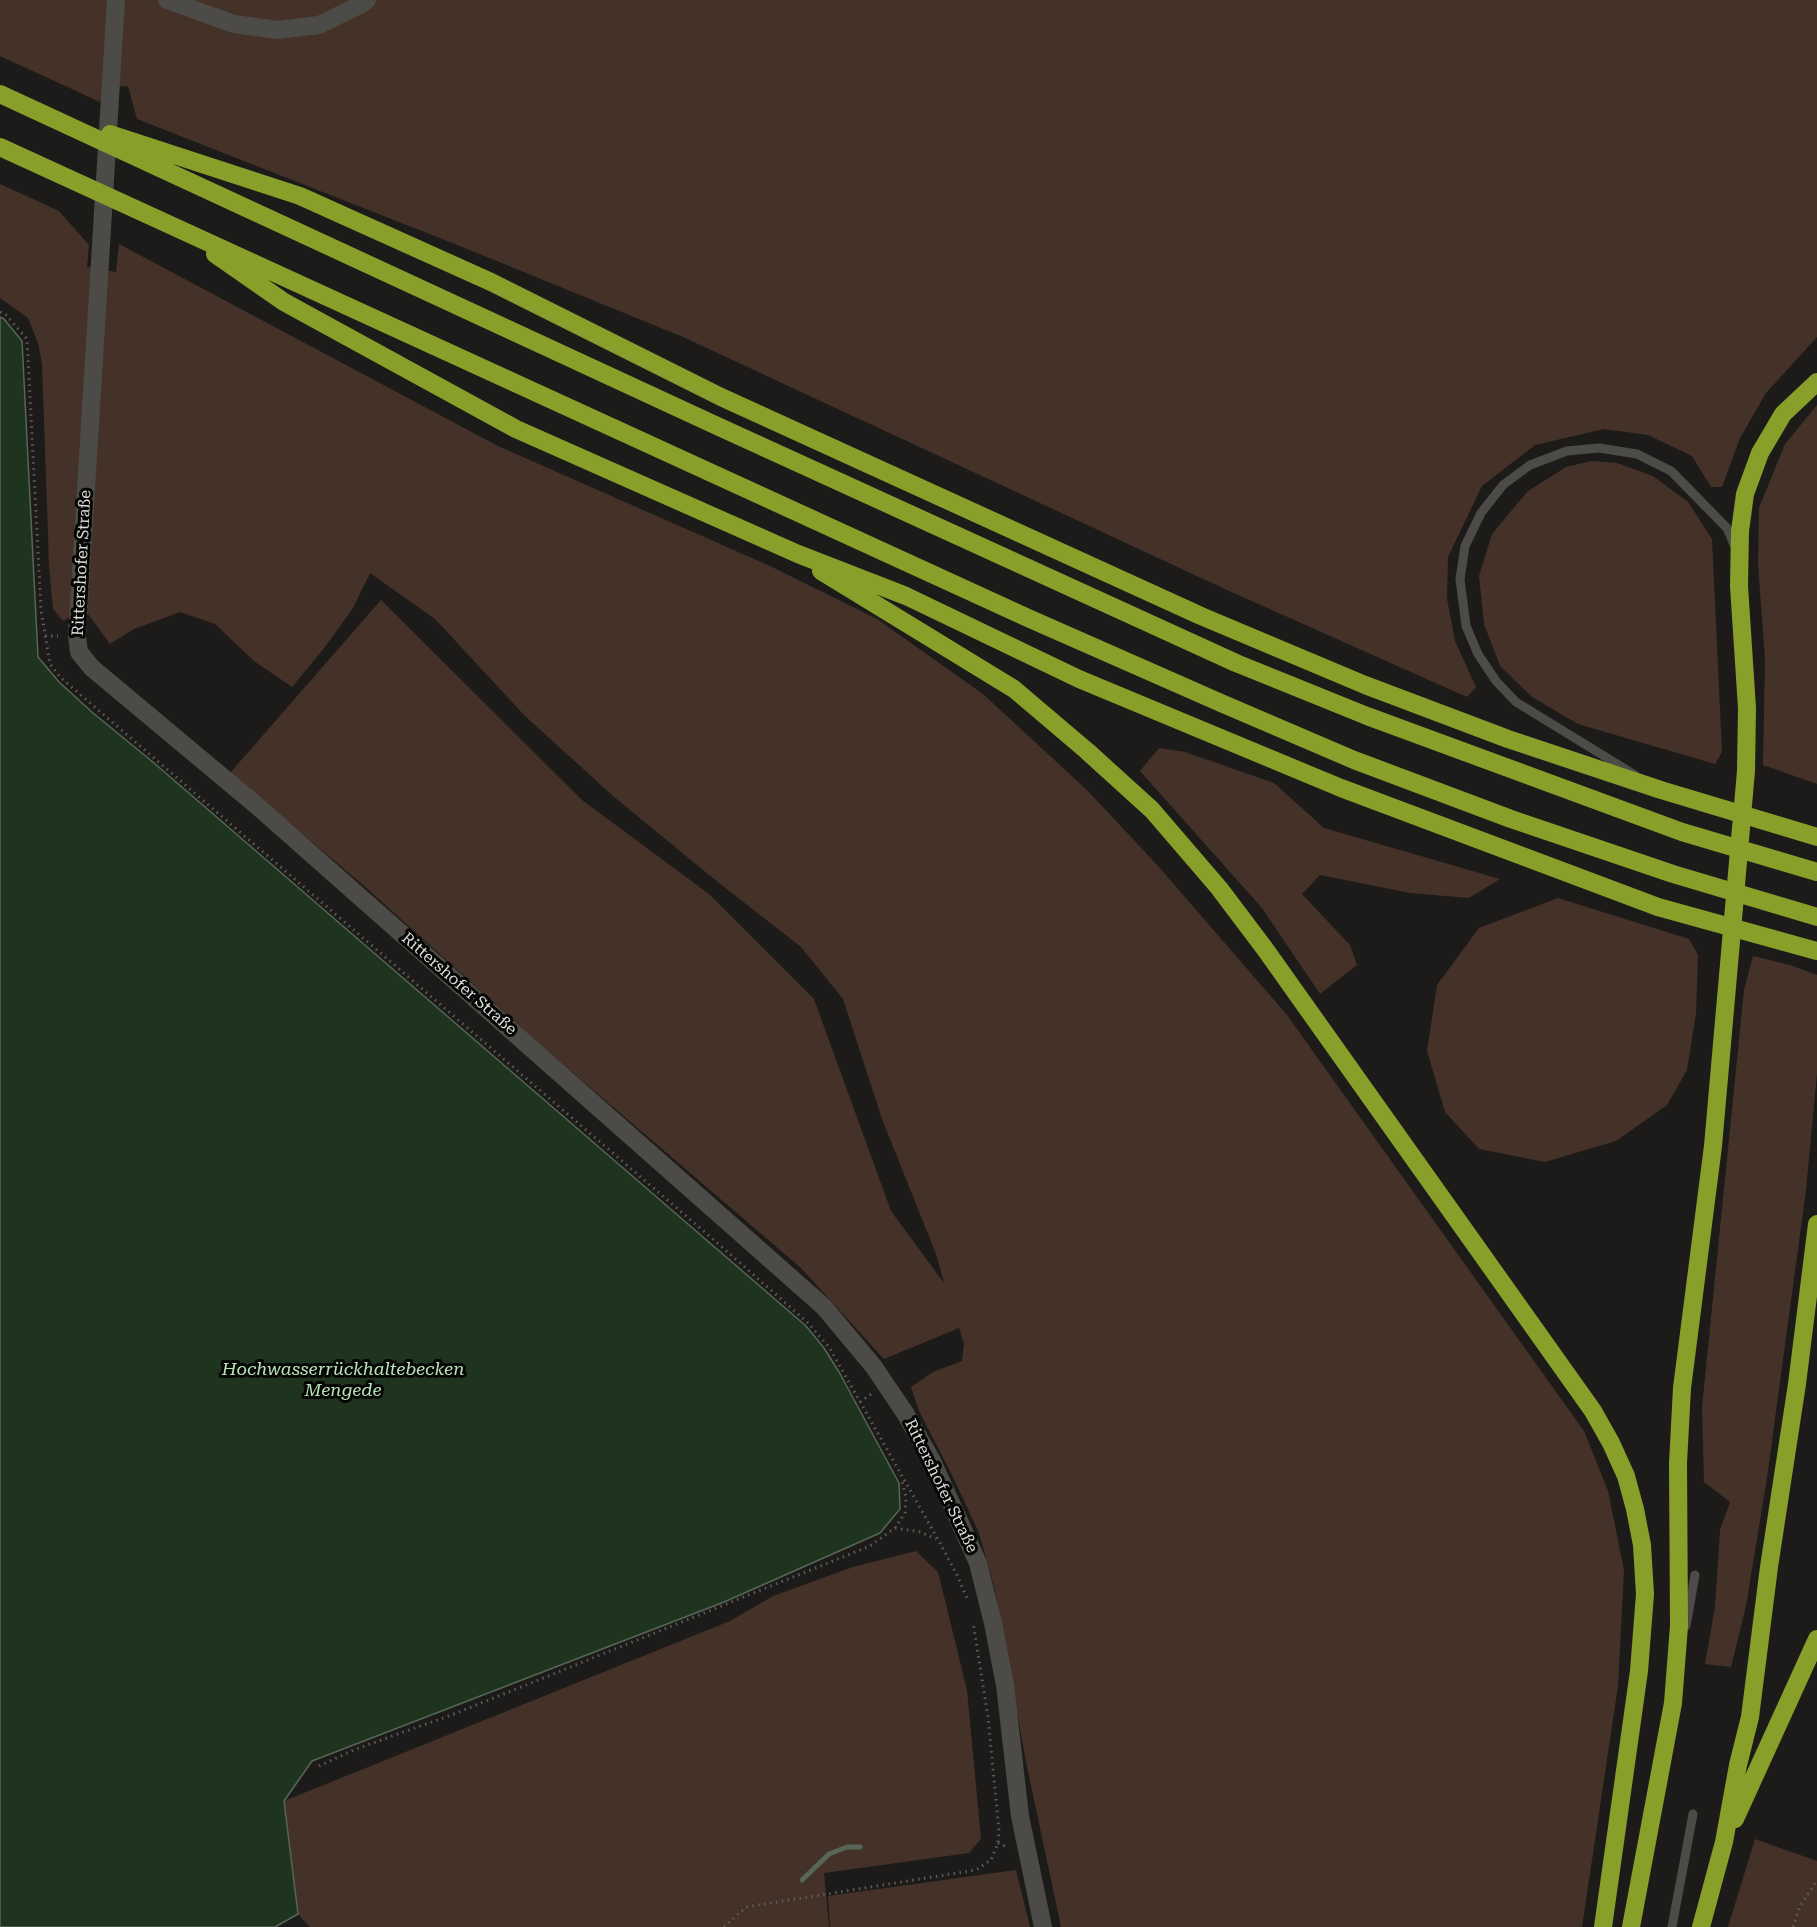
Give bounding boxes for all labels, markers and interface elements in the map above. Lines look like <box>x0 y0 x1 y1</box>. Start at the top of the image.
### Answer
street label: Rittershofer Straße <box>69 489 95 637</box>
street label: Rittershofer Straße <box>397 929 521 1039</box>
water label: Hochwasserrückhaltebecken Mengede <box>222 1359 464 1402</box>
street label: Rittershofer Straße <box>900 1416 982 1556</box>

